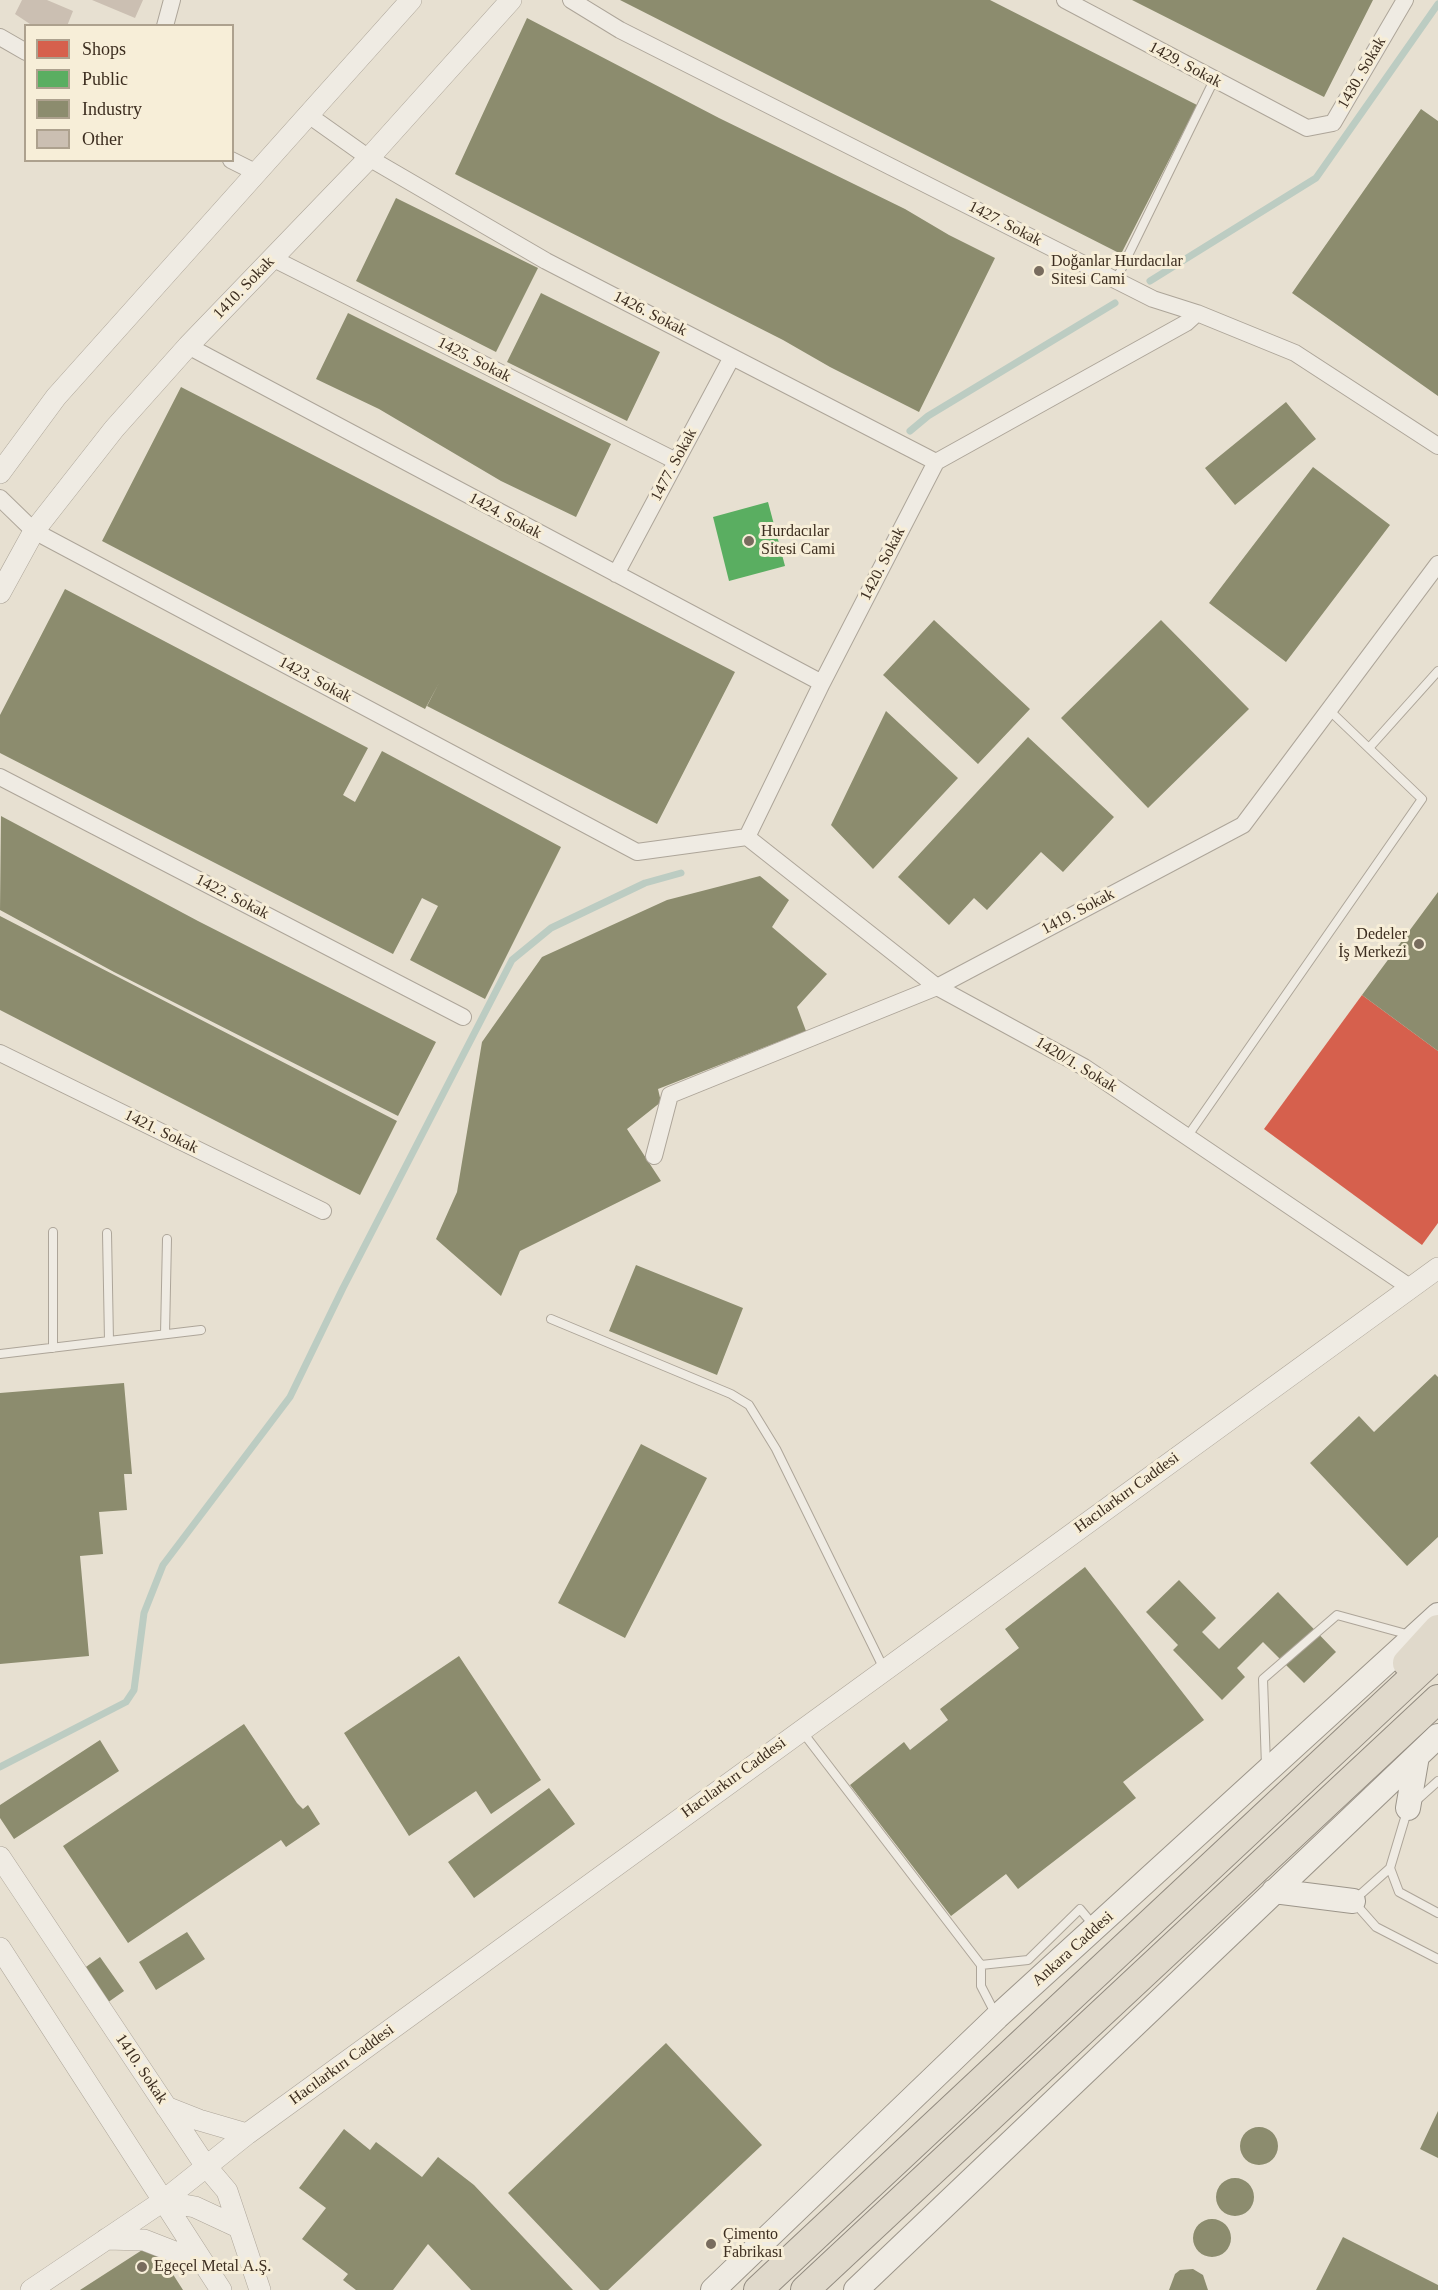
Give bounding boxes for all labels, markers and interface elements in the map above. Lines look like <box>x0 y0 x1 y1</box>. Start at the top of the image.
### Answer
legend <box>24 24 234 162</box>
street label: 1430. Sokak <box>1334 34 1390 112</box>
street label: 1429. Sokak <box>1145 38 1225 92</box>
text: Shops <box>82 39 126 59</box>
text: Public <box>82 69 128 89</box>
text: Industry <box>82 99 142 119</box>
text: Other <box>82 129 123 149</box>
street label: 1427. Sokak <box>965 197 1045 251</box>
place label: Doğanlar Hurdacılar Sitesi Cami <box>1051 252 1183 290</box>
street label: 1410. Sokak <box>209 253 279 323</box>
marker: Doğanlar Hurdacılar Sitesi Cami <box>1032 264 1046 278</box>
street label: 1426. Sokak <box>610 287 690 341</box>
street label: 1425. Sokak <box>434 333 514 387</box>
street label: 1477. Sokak <box>647 425 701 505</box>
street label: 1424. Sokak <box>465 489 545 543</box>
place label: Hurdacılar Sitesi Cami <box>761 522 835 560</box>
street label: 1420. Sokak <box>856 524 910 604</box>
marker: Hurdacılar Sitesi Cami <box>742 534 756 548</box>
street label: 1423. Sokak <box>275 653 355 707</box>
street label: 1422. Sokak <box>192 870 272 924</box>
street label: 1419. Sokak <box>1038 885 1118 939</box>
place label: Dedeler İş Merkezi <box>1338 925 1407 963</box>
marker: Dedeler İş Merkezi <box>1412 937 1426 951</box>
street label: 1420/1. Sokak <box>1031 1033 1121 1097</box>
street label: 1421. Sokak <box>121 1106 201 1158</box>
street label: Hacılarkırı Caddesi <box>1071 1449 1183 1537</box>
street label: Hacılarkırı Caddesi <box>678 1734 790 1822</box>
street label: Ankara Caddesi <box>1028 1908 1118 1990</box>
street label: Hacılarkırı Caddesi <box>286 2021 398 2109</box>
street label: 1410. Sokak <box>111 2030 171 2108</box>
place label: Çimento Fabrikası <box>723 2225 783 2263</box>
marker: Çimento Fabrikası <box>704 2237 718 2251</box>
place label: Egeçel Metal A.Ş. <box>154 2257 271 2277</box>
marker: Egeçel Metal A.Ş. <box>135 2260 149 2274</box>

